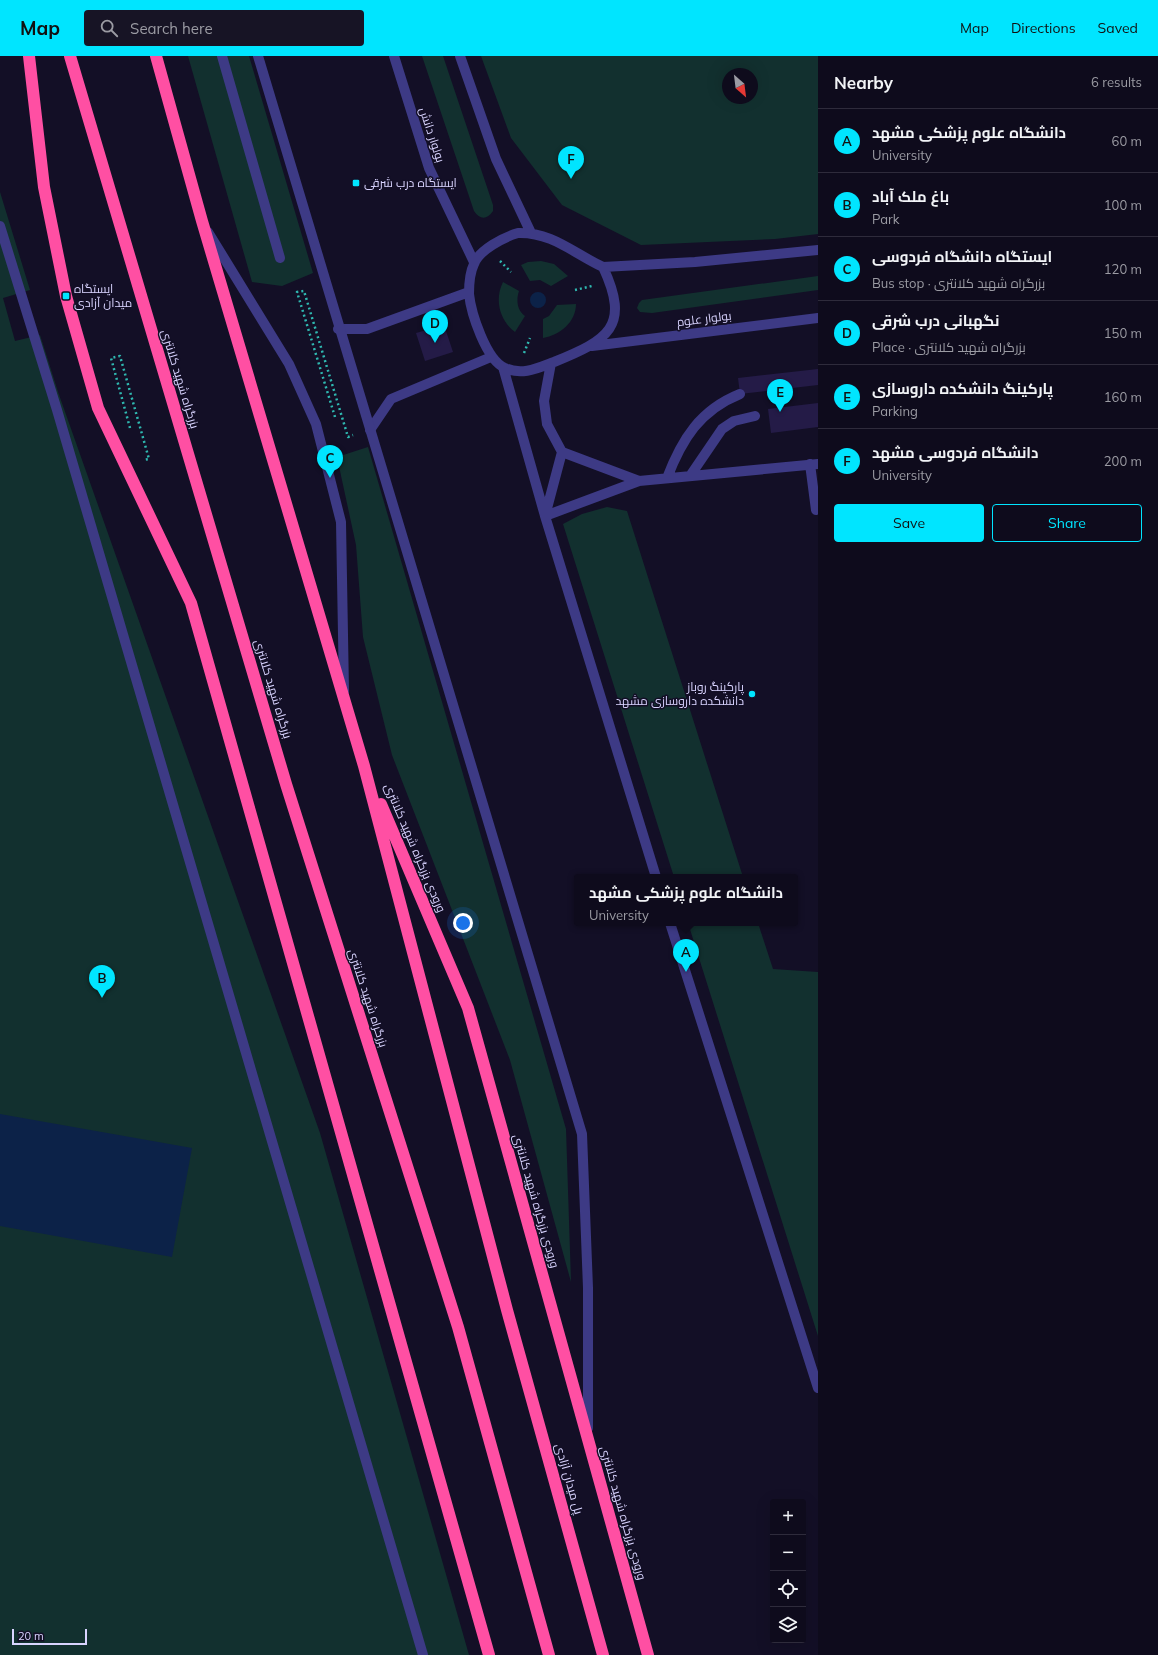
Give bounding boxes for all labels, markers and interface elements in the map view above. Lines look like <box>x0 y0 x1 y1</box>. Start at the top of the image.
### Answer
search box <box>84 10 364 46</box>
text: Map <box>20 16 60 40</box>
icon: search <box>98 17 120 39</box>
text: Search here <box>130 19 213 38</box>
text: Map <box>960 19 989 37</box>
text: Directions <box>1011 19 1076 37</box>
text: Saved <box>1098 19 1138 37</box>
north arrow <box>722 68 758 104</box>
text: Nearby <box>834 72 893 93</box>
text: 6 results <box>1091 74 1142 90</box>
street label: بولوار دانش <box>417 105 448 164</box>
text: دانشگاه علوم پزشکی مشهد <box>872 123 1066 142</box>
text: A <box>842 133 852 149</box>
text: 60 m <box>1112 133 1142 149</box>
pin: F <box>558 146 584 179</box>
text: University <box>872 147 932 163</box>
place label: ایستگاه درب شرقی <box>364 175 457 190</box>
marker: ایستگاه درب شرقی <box>351 178 361 188</box>
text: باغ ملک آباد <box>872 187 949 206</box>
text: B <box>843 197 851 213</box>
text: 100 m <box>1104 197 1142 213</box>
text: Park <box>872 211 899 227</box>
text: ایستگاه دانشگاه فردوسی <box>872 247 1052 266</box>
text: C <box>843 261 851 277</box>
text: 120 m <box>1104 261 1142 277</box>
text: Bus stop · بزرگراه شهید کلانتری <box>872 275 1045 291</box>
place label: ایستگاه میدان آزادی <box>74 281 132 310</box>
marker: ایستگاه میدان آزادی <box>61 291 71 301</box>
street label: بولوار علوم <box>676 308 732 330</box>
pin: D <box>422 310 448 343</box>
text: نگهبانی درب شرقی <box>872 311 999 330</box>
text: D <box>842 325 852 341</box>
text: 150 m <box>1104 325 1142 341</box>
street label: بزرگراه شهید کلانتری <box>158 328 203 430</box>
text: Place · بزرگراه شهید کلانتری <box>872 339 1026 355</box>
pin: E <box>767 379 793 412</box>
text: پارکینگ دانشکده داروسازی <box>872 379 1053 398</box>
text: E <box>843 389 851 405</box>
text: 160 m <box>1104 389 1142 405</box>
text: Parking <box>872 403 918 419</box>
text: دانشگاه فردوسی مشهد <box>872 443 1038 462</box>
pin: C <box>317 445 343 478</box>
text: F <box>843 453 851 469</box>
text: 200 m <box>1104 453 1142 469</box>
text: University <box>872 467 932 483</box>
button: Save <box>834 504 984 542</box>
button: Share <box>992 504 1142 542</box>
street label: بزرگراه شهید کلانتری <box>251 638 296 740</box>
place label: پارکینگ روباز دانشکده داروسازی مشهد <box>615 679 745 708</box>
marker: پارکینگ روباز دانشکده داروسازی مشهد <box>747 689 757 699</box>
street label: ورودی بزرگراه شهید کلانتری <box>381 781 449 914</box>
popup <box>574 874 798 926</box>
text: دانشگاه علوم پزشکی مشهد <box>589 883 783 902</box>
text: University <box>589 907 649 923</box>
your location <box>453 913 473 933</box>
pin: A <box>673 939 699 972</box>
street label: بزرگراه شهید کلانتری <box>345 947 391 1049</box>
pin: B <box>89 965 115 998</box>
street label: ورودی بزرگراه شهید کلانتری <box>510 1132 563 1270</box>
street label: پل میدان آزادی <box>550 1442 587 1517</box>
street label: ورودی بزرگراه شهید کلانتری <box>597 1444 650 1582</box>
map controls <box>770 1499 806 1643</box>
button: + <box>770 1499 806 1535</box>
button: − <box>770 1535 806 1571</box>
button: locate <box>770 1571 806 1607</box>
button: layers <box>770 1607 806 1643</box>
scale bar <box>12 1627 87 1646</box>
text: 20 m <box>18 1629 44 1643</box>

